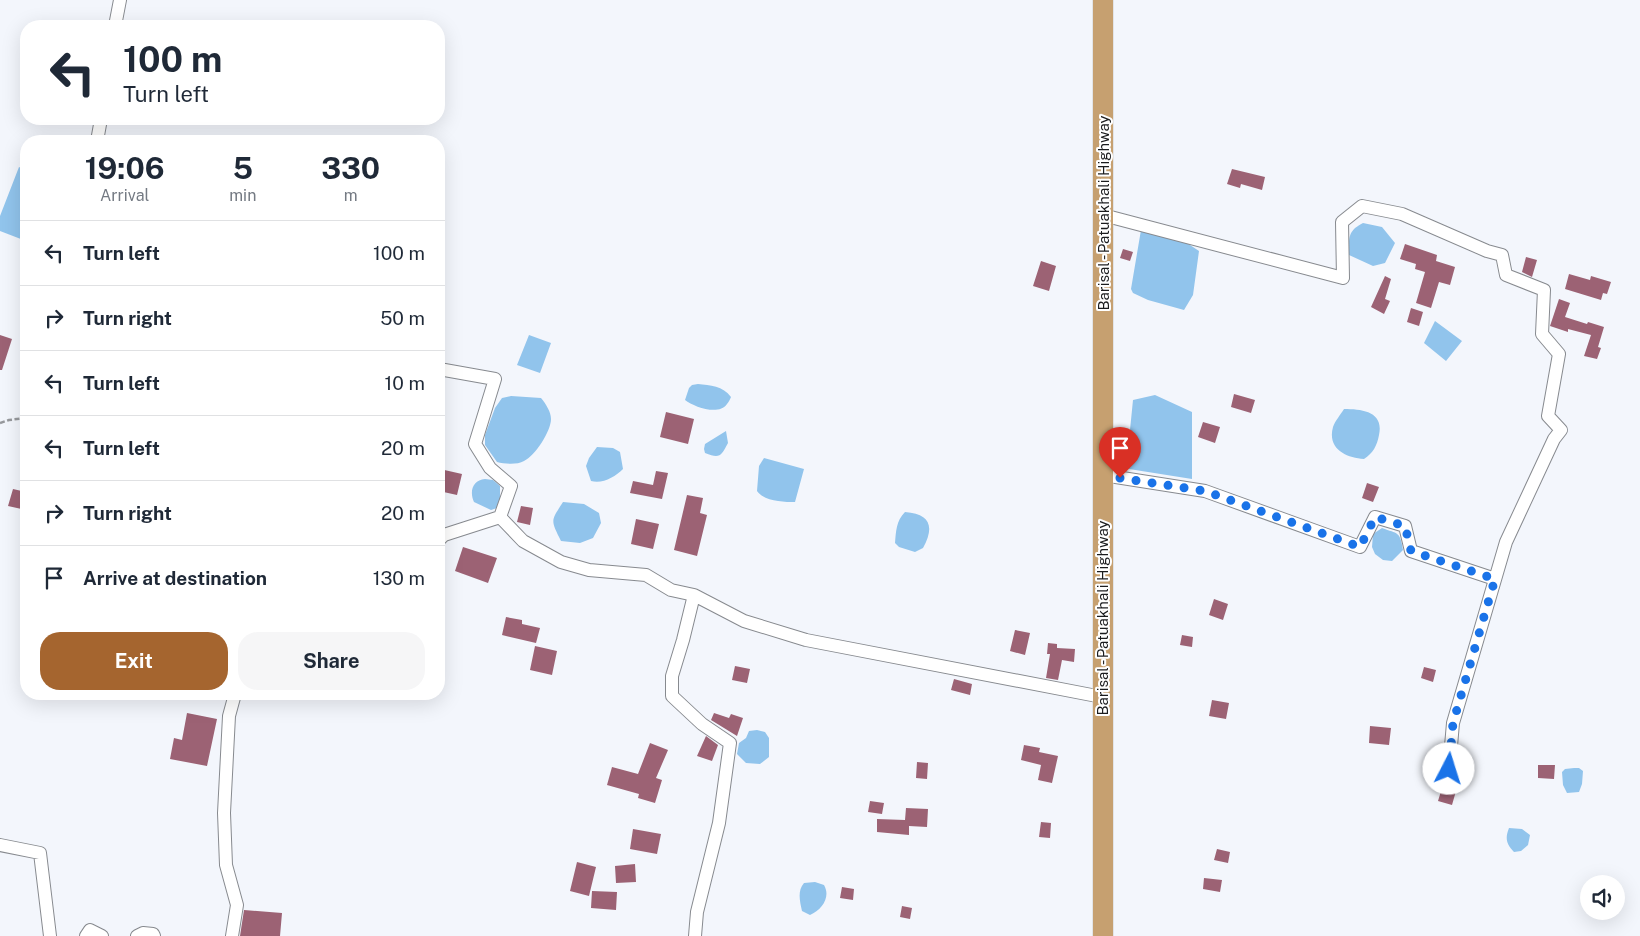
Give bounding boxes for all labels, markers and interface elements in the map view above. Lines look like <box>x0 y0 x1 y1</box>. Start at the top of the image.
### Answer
text: 100 m <box>123 39 222 80</box>
icon: left <box>40 40 105 105</box>
text: Turn left <box>123 81 209 107</box>
street label: Barisal - Patuakhali Highway <box>1095 115 1112 311</box>
text: 19:06 <box>85 150 165 186</box>
text: 5 <box>233 150 253 186</box>
text: 330 <box>321 150 380 186</box>
text: Arrival <box>100 186 149 205</box>
text: min <box>229 186 256 205</box>
text: m <box>344 186 358 205</box>
icon: left <box>40 239 68 267</box>
text: Turn left <box>83 242 160 264</box>
text: 100 m <box>373 242 425 264</box>
icon: right <box>40 304 68 332</box>
text: Turn right <box>83 307 172 329</box>
text: 50 m <box>380 307 425 329</box>
icon: left <box>40 369 68 397</box>
text: Turn left <box>83 372 160 394</box>
text: 10 m <box>385 372 425 394</box>
pin <box>1099 427 1141 478</box>
icon: left <box>40 434 68 462</box>
icon: arrive <box>1106 434 1134 462</box>
text: Turn left <box>83 437 160 459</box>
text: 20 m <box>381 437 425 459</box>
icon: right <box>40 499 68 527</box>
text: Turn right <box>83 502 172 524</box>
text: 20 m <box>381 502 425 524</box>
street label: Barisal - Patuakhali Highway <box>1094 520 1111 716</box>
icon: arrive <box>40 564 68 592</box>
text: Arrive at destination <box>83 567 267 589</box>
text: 130 m <box>373 567 425 589</box>
button: Exit <box>40 632 228 690</box>
button: Share <box>238 632 425 690</box>
position arrow <box>1422 742 1474 794</box>
map controls <box>1580 875 1625 920</box>
button: sound <box>1580 875 1625 920</box>

